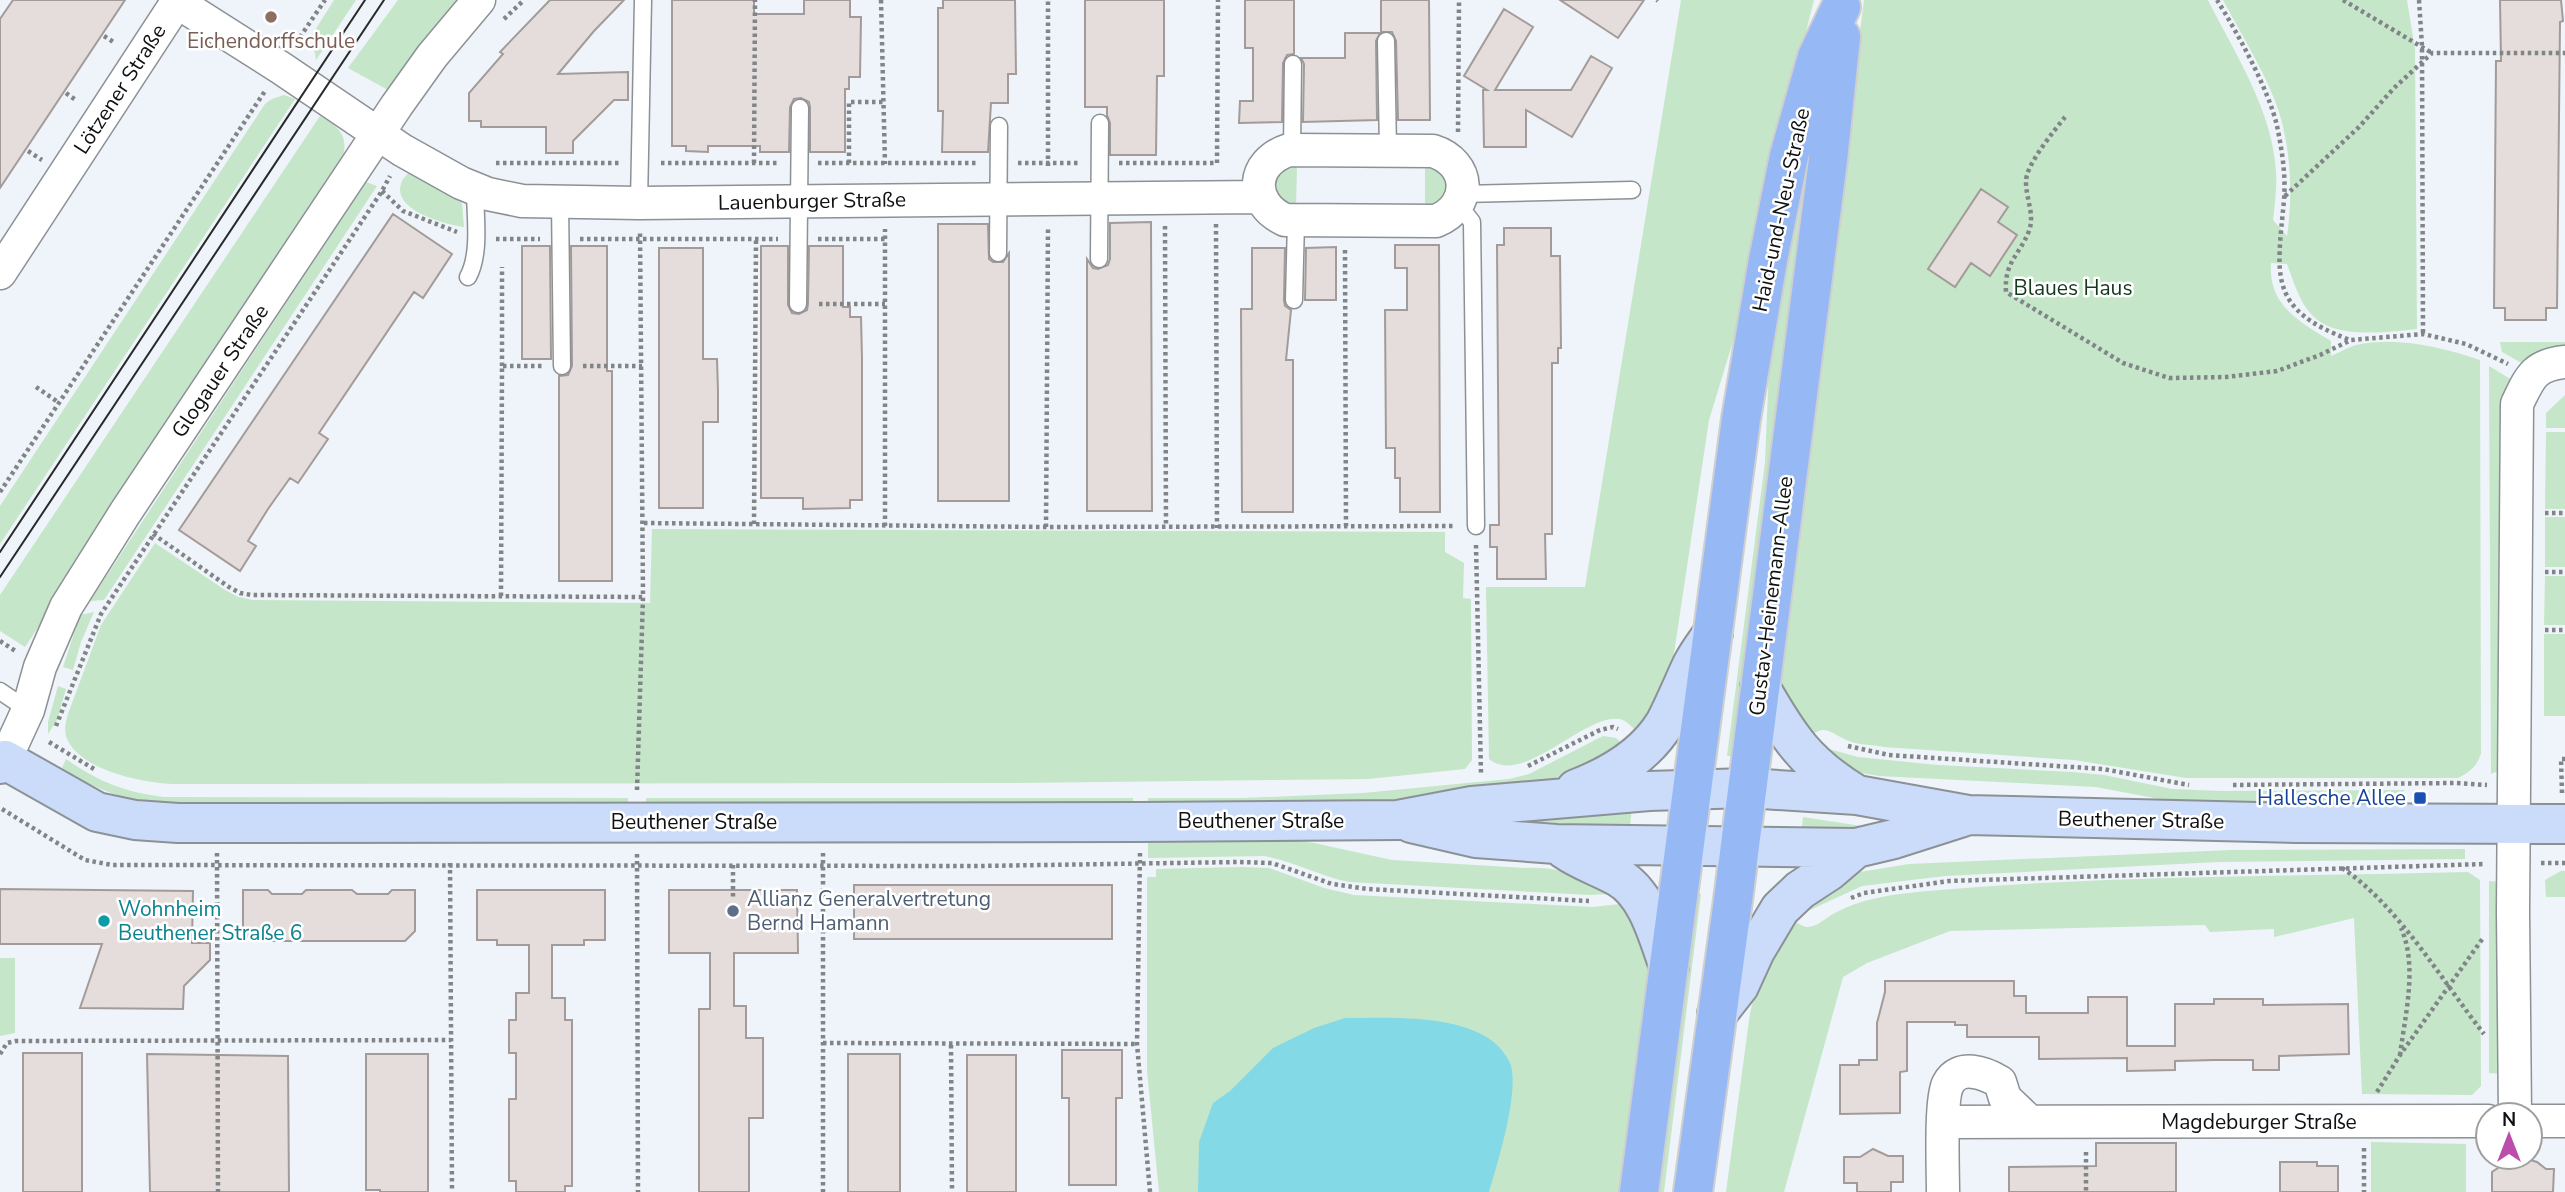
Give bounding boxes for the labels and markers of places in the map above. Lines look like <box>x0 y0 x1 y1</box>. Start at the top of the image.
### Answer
marker: Eichendorffschule <box>263 9 279 25</box>
place label: Eichendorffschule <box>187 27 355 55</box>
place label: Hallesche Allee <box>2257 784 2406 812</box>
marker: Hallesche Allee <box>2412 790 2428 806</box>
place label: Allianz Generalvertretung Bernd Hamann <box>747 885 991 937</box>
place label: Wohnheim Beuthener Straße 6 <box>118 895 302 947</box>
marker: Allianz Generalvertretung Bernd Hamann <box>725 903 741 919</box>
marker: Wohnheim Beuthener Straße 6 <box>96 913 112 929</box>

